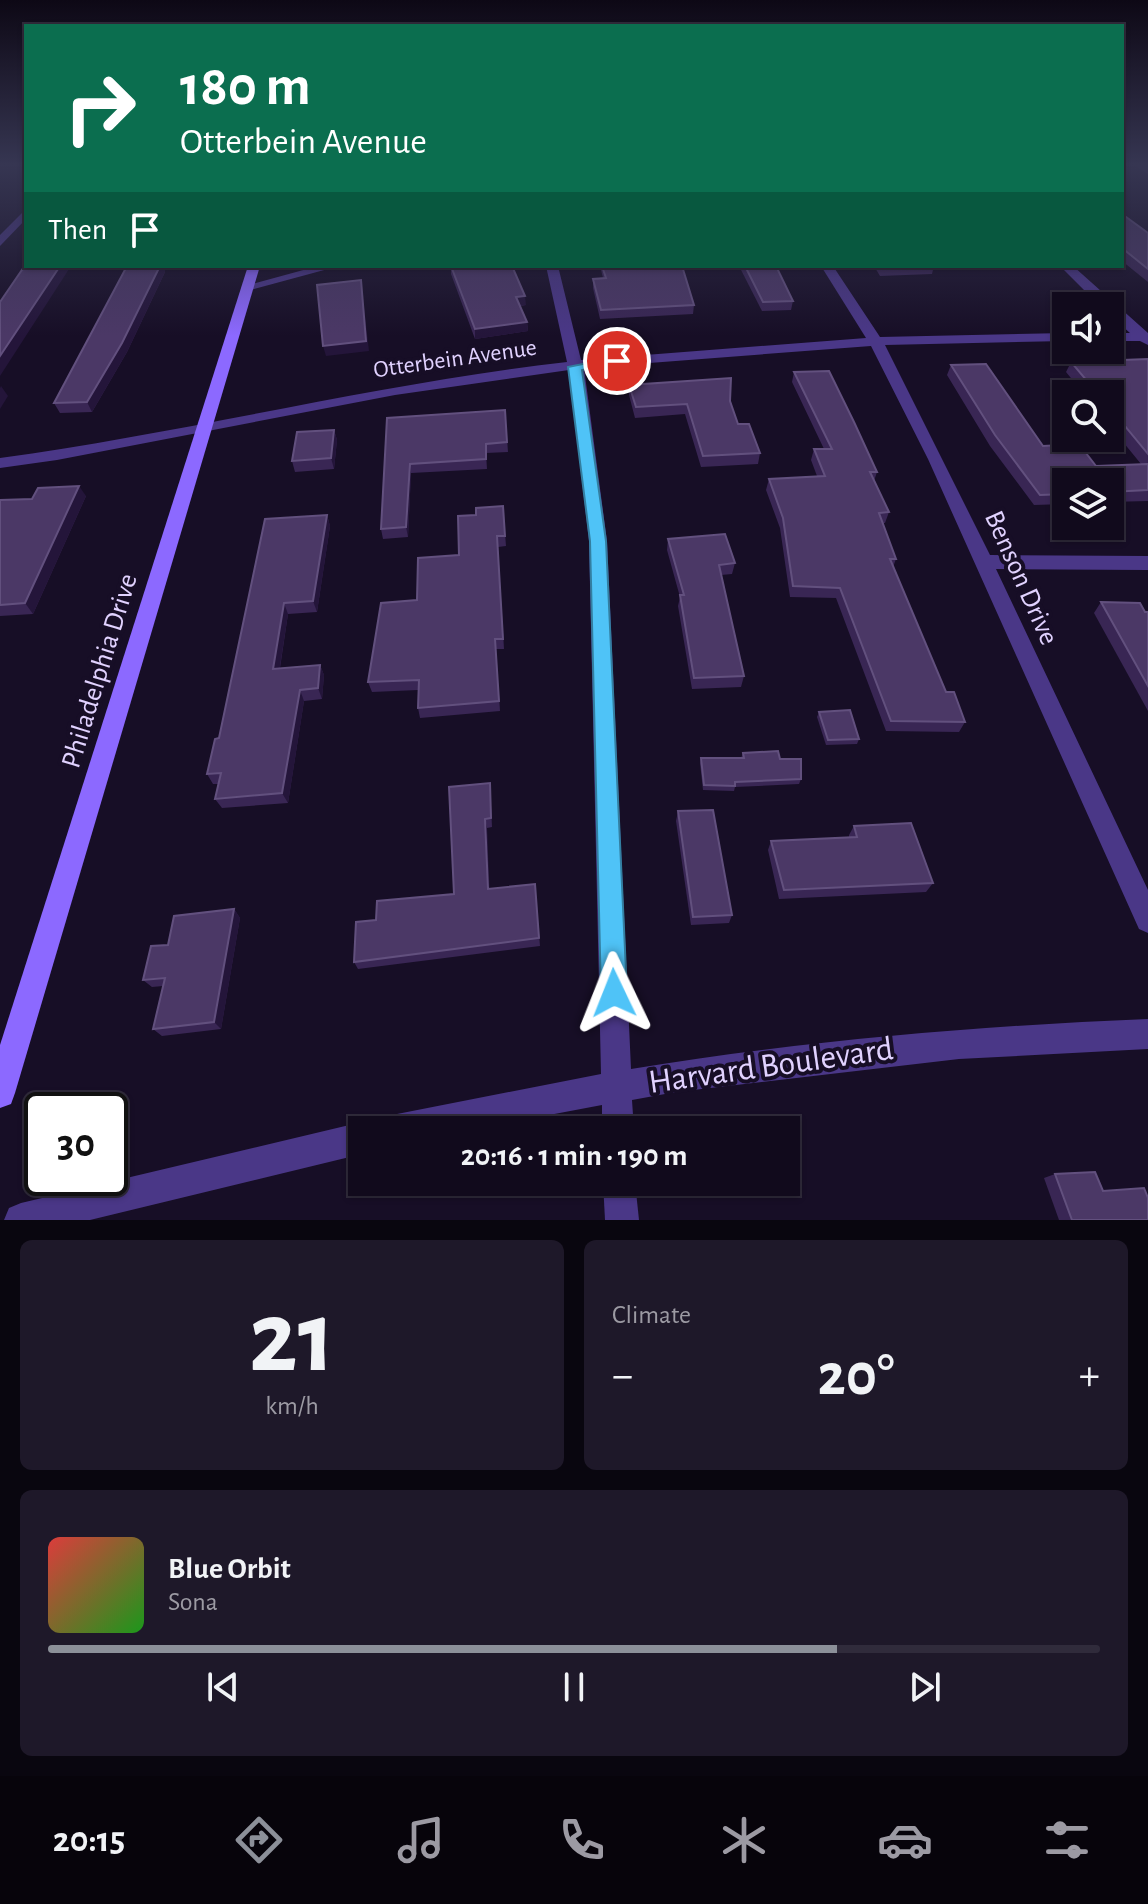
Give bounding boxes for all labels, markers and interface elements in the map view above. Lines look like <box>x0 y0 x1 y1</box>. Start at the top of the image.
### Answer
icon: right <box>48 56 152 160</box>
text: 180 m <box>180 59 311 115</box>
text: Otterbein Avenue <box>180 124 427 160</box>
icon: arrive <box>123 208 167 252</box>
text: Then <box>48 215 107 245</box>
map controls <box>1052 292 1124 540</box>
button: sound <box>1052 292 1124 364</box>
pin <box>583 327 651 395</box>
street label: Otterbein Avenue <box>372 336 538 382</box>
icon: arrive <box>595 339 639 383</box>
button: search <box>1052 380 1124 452</box>
button: layers <box>1052 468 1124 540</box>
street label: Benson Drive <box>979 507 1063 649</box>
street label: Philadelphia Drive <box>57 571 143 771</box>
position arrow <box>572 951 656 1035</box>
street label: Harvard Boulevard <box>647 1032 895 1100</box>
speed limit sign: 30 <box>24 1092 128 1196</box>
text: 20:16 · 1 min · 190 m <box>461 1141 687 1171</box>
text: 21 <box>249 1287 335 1391</box>
text: Climate <box>612 1302 691 1328</box>
text: 20° <box>817 1346 895 1406</box>
text: − <box>612 1354 633 1398</box>
text: + <box>1079 1354 1100 1398</box>
text: km/h <box>265 1393 319 1419</box>
text: Blue Orbit <box>168 1554 291 1584</box>
text: Sona <box>168 1589 218 1615</box>
icon: previous <box>201 1665 245 1709</box>
icon: pause <box>552 1665 596 1709</box>
icon: next <box>903 1665 947 1709</box>
icon: directions <box>231 1812 287 1868</box>
icon: music <box>393 1812 449 1868</box>
icon: phone <box>554 1812 610 1868</box>
icon: climate <box>716 1812 772 1868</box>
icon: car <box>877 1812 933 1868</box>
icon: filters <box>1039 1812 1095 1868</box>
text: 20:15 <box>53 1822 125 1858</box>

